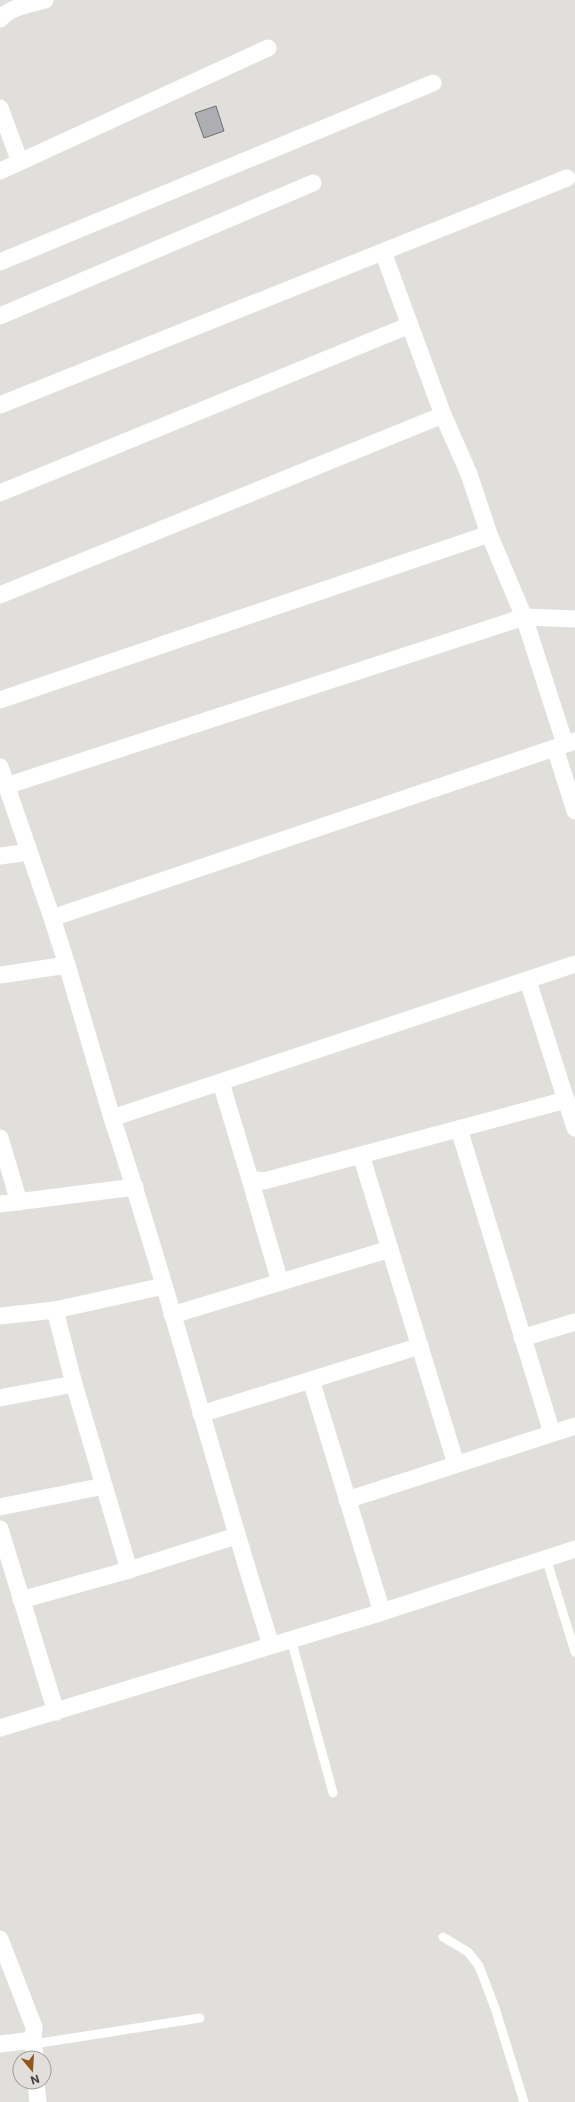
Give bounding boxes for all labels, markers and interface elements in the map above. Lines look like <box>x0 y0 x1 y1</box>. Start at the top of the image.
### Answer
north arrow <box>12 2050 52 2090</box>
text: N <box>29 2072 41 2087</box>

